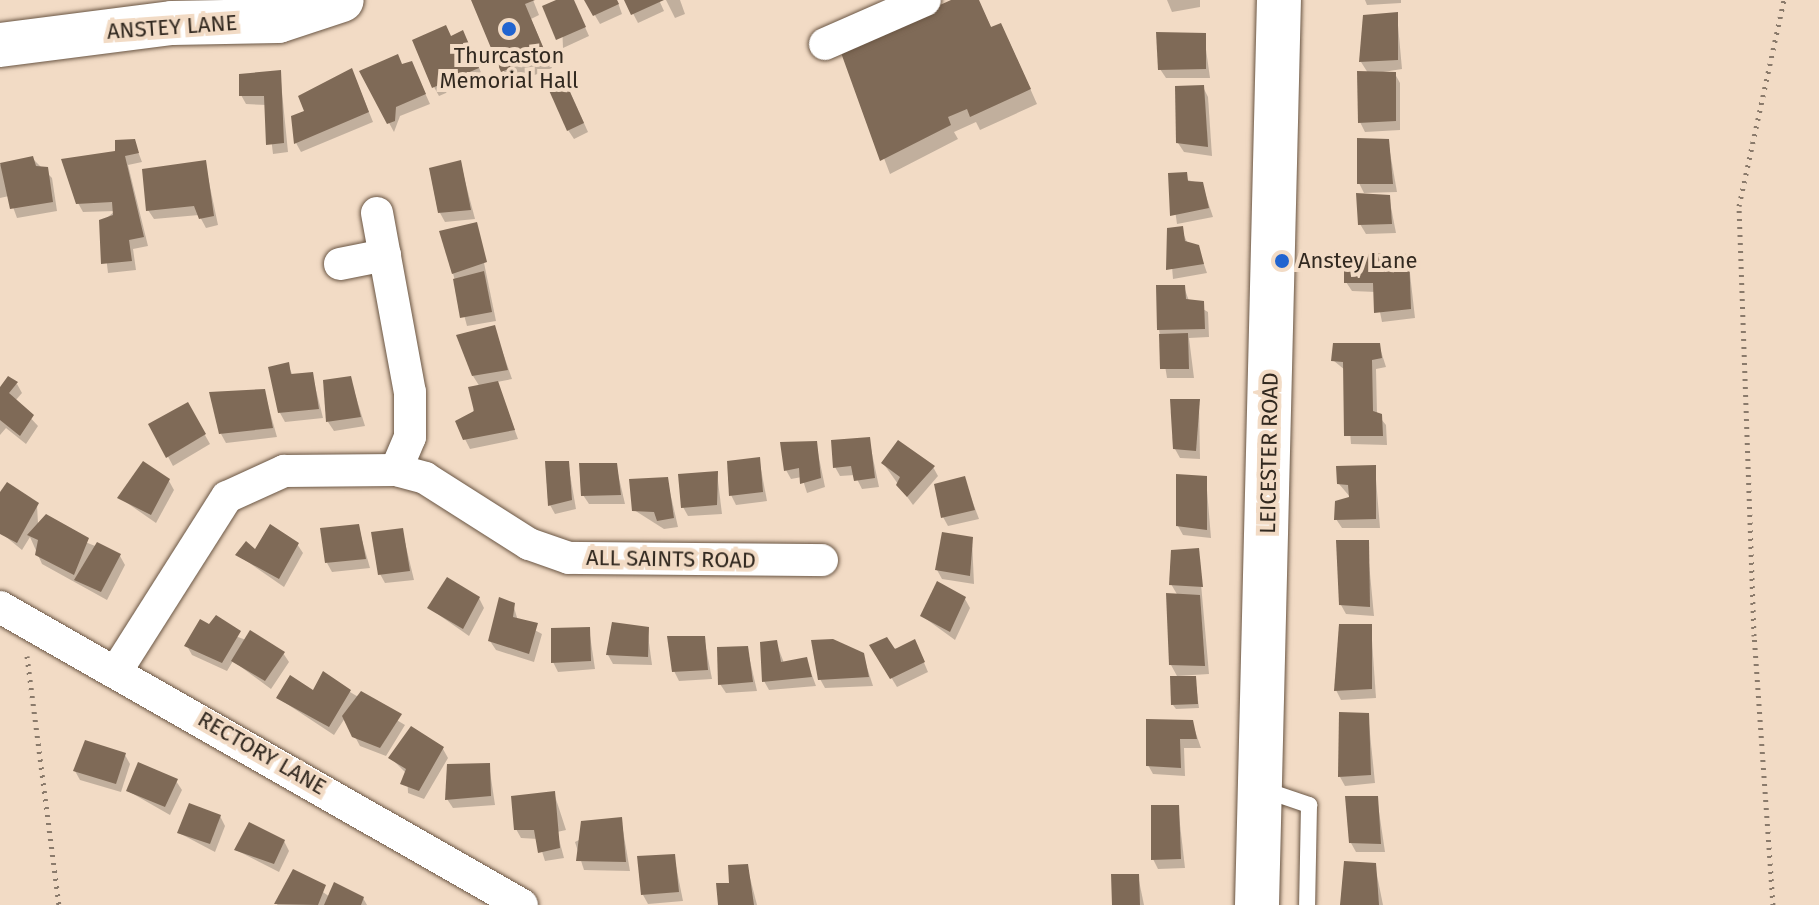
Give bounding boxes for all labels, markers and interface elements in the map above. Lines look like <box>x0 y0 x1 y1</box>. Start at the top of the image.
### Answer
street label: ANSTEY LANE <box>106 9 238 45</box>
marker: Thurcaston Memorial Hall <box>500 20 518 38</box>
place label: Thurcaston Memorial Hall <box>439 42 579 94</box>
place label: Anstey Lane <box>1298 248 1418 274</box>
marker: Anstey Lane <box>1273 252 1291 270</box>
street label: LEICESTER ROAD <box>1254 372 1284 534</box>
street label: ALL SAINTS ROAD <box>586 544 756 574</box>
street label: RECTORY LANE <box>193 706 331 800</box>

